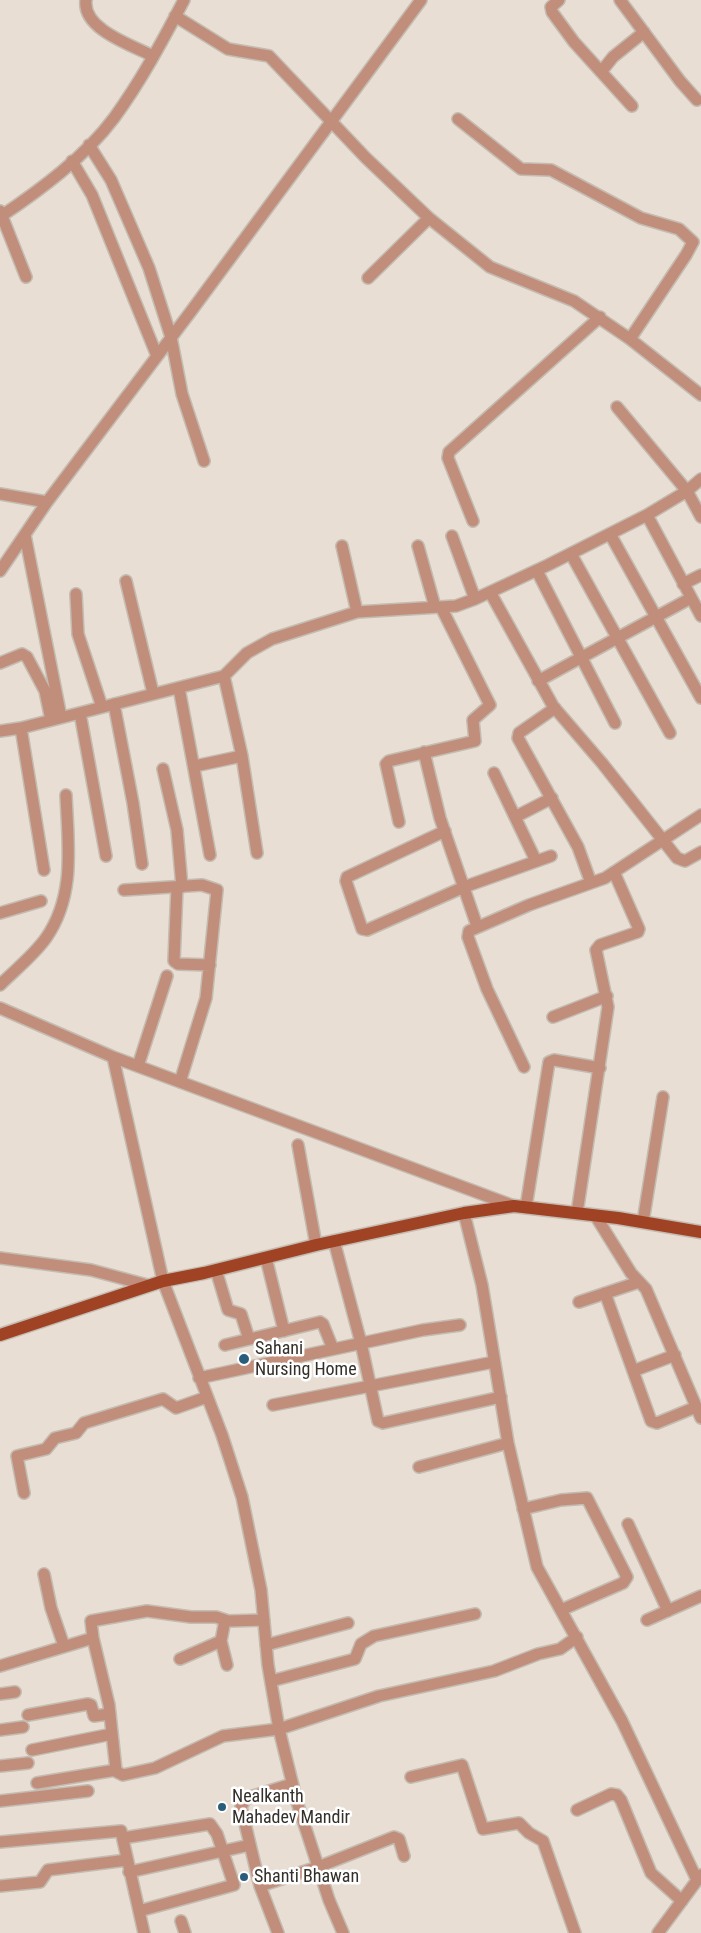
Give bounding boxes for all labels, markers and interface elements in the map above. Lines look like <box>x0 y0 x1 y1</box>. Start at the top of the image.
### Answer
place label: Sahani Nursing Home <box>255 1338 357 1380</box>
marker: Sahani Nursing Home <box>237 1352 251 1366</box>
place label: Nealkanth Mahadev Mandir <box>232 1786 350 1828</box>
marker: Nealkanth Mahadev Mandir <box>216 1801 228 1813</box>
place label: Shanti Bhawan <box>254 1866 359 1888</box>
marker: Shanti Bhawan <box>238 1871 250 1883</box>

